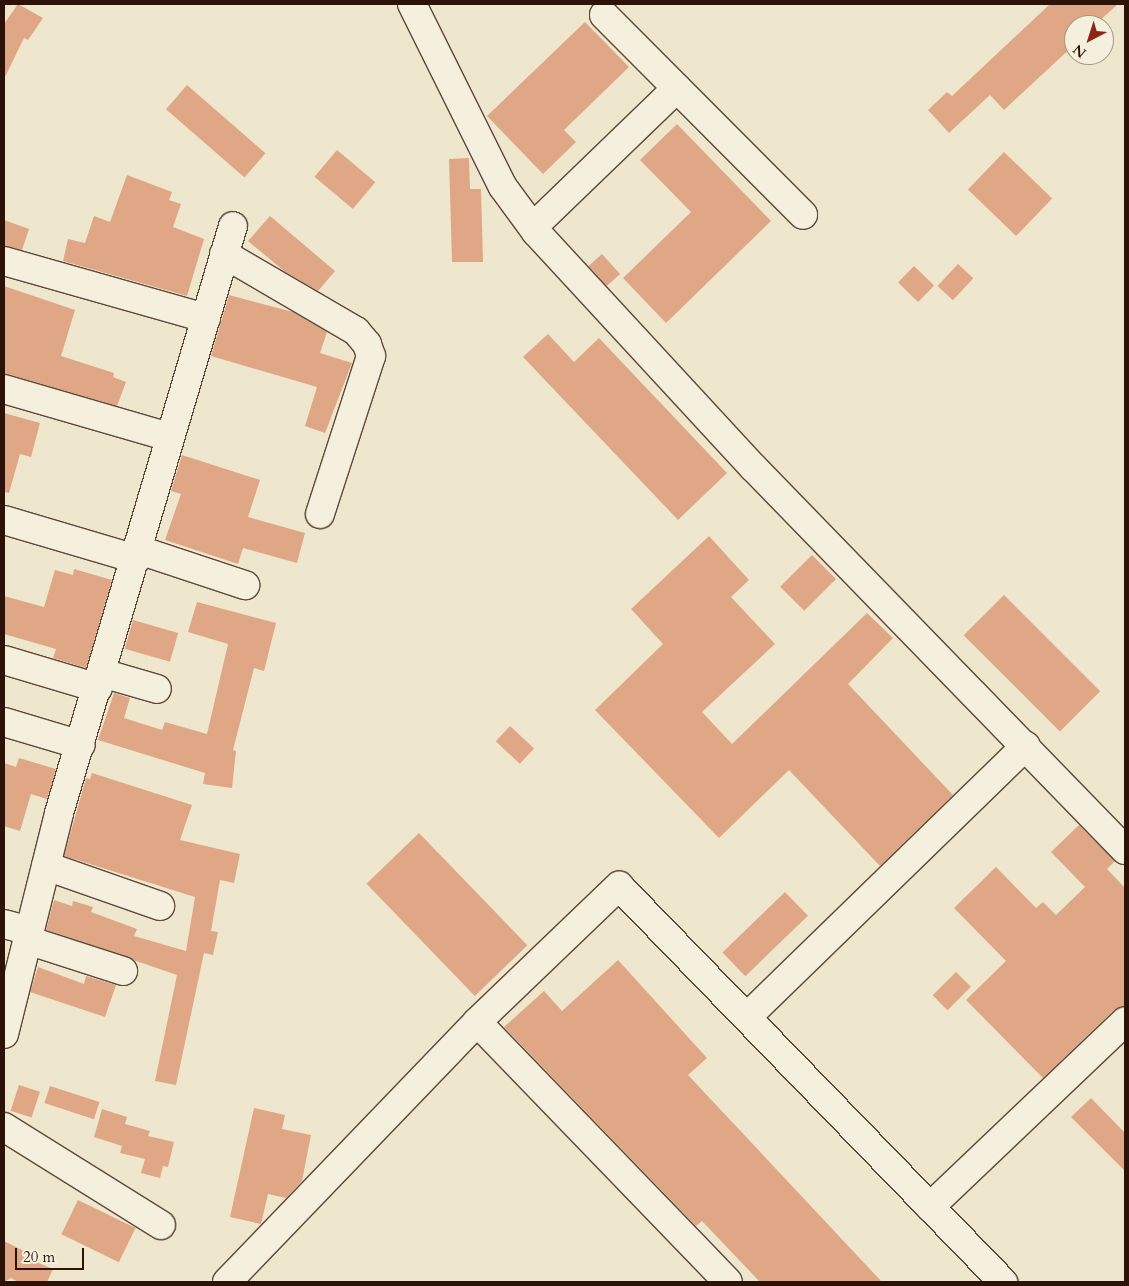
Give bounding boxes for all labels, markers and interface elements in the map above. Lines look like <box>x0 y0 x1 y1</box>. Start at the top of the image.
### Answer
north arrow <box>1064 15 1114 65</box>
text: N <box>1069 40 1090 62</box>
scale bar <box>18 1238 86 1270</box>
text: 20 m <box>23 1247 55 1267</box>

